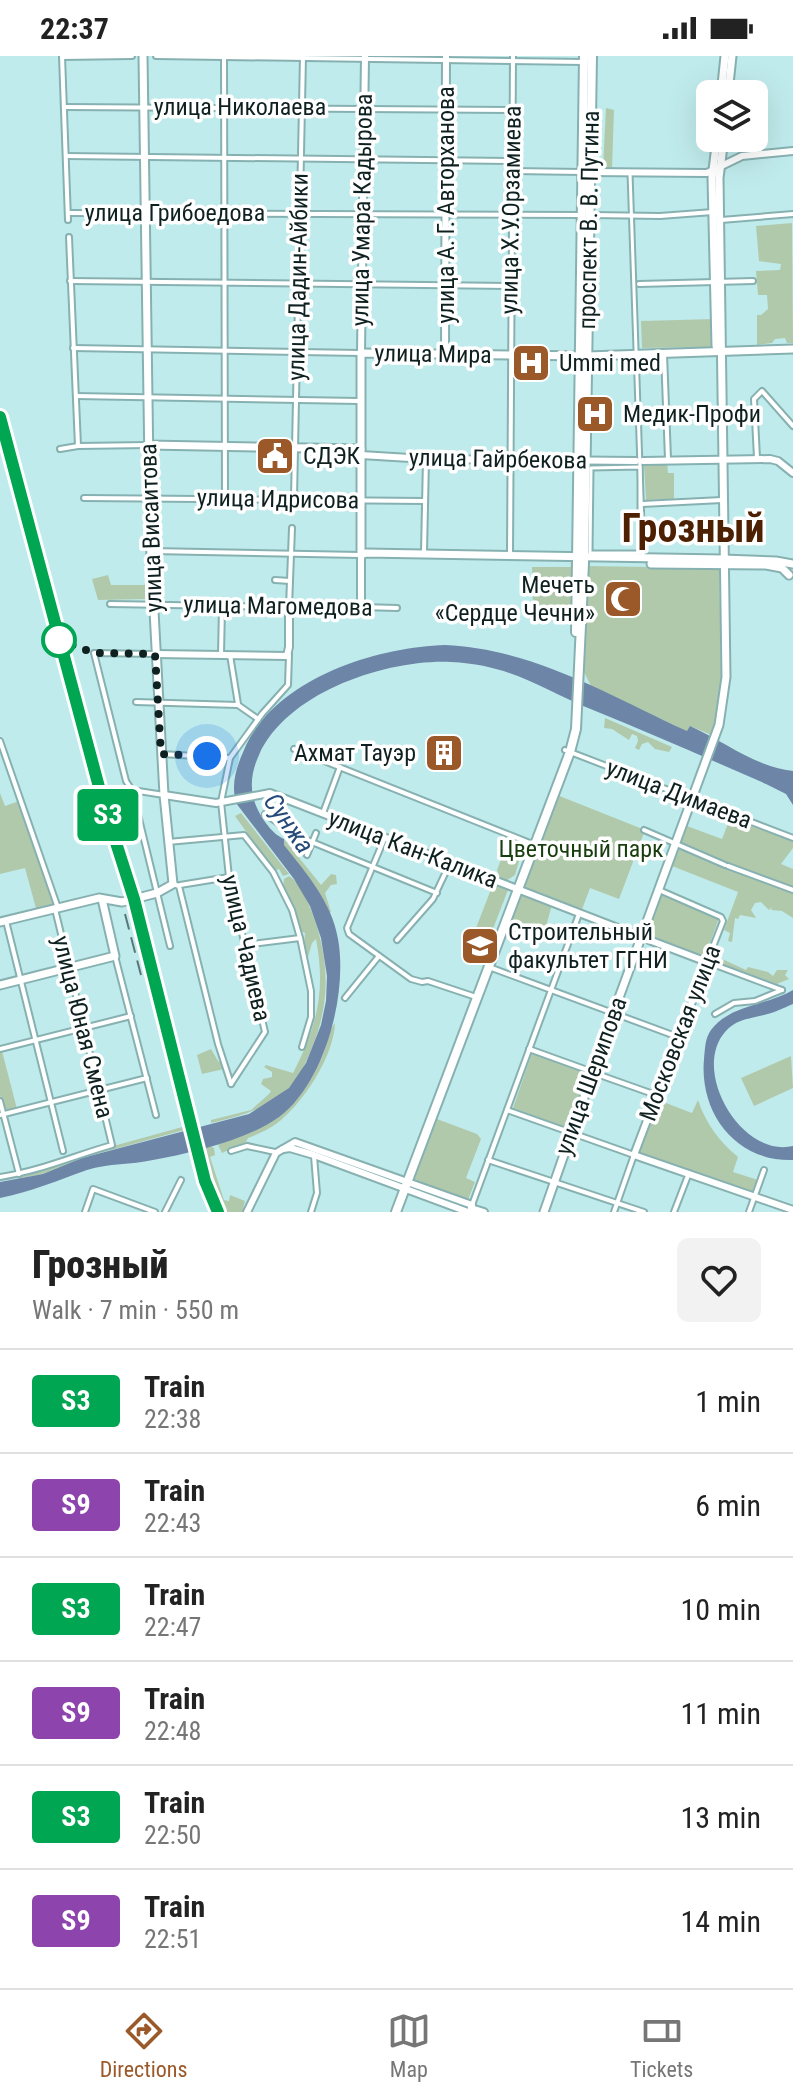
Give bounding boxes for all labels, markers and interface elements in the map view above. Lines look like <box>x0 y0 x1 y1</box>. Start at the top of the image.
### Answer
text: 22:37 <box>40 11 109 46</box>
map controls <box>696 80 768 152</box>
button: layers <box>696 80 768 152</box>
street label: улица А. Г. Авторханова <box>432 86 460 324</box>
street label: улица Николаева <box>154 93 326 121</box>
street label: улица Умара Кадырова <box>346 93 378 327</box>
street label: улица Х.У.Орзамиева <box>495 105 527 315</box>
street label: проспект В. В. Путина <box>573 110 605 330</box>
street label: улица Дадин-Айбики <box>282 173 314 381</box>
street label: улица Грибоедова <box>85 199 265 227</box>
street label: улица Мира <box>374 339 492 369</box>
hospital icon: Ummi med <box>510 342 552 384</box>
place label: Ummi med <box>559 349 661 377</box>
hospital icon: Медик-Профи <box>574 393 616 435</box>
place label: Медик-Профи <box>623 400 761 428</box>
public building icon: СДЭК <box>254 435 296 477</box>
place label: СДЭК <box>303 442 361 470</box>
street label: улица Висаитова <box>134 443 168 613</box>
street label: улица Гайрбекова <box>409 443 587 475</box>
street label: улица Идрисова <box>197 484 359 514</box>
district label: Грозный <box>621 505 765 552</box>
place label: Мечеть «Сердце Чечни» <box>435 571 595 627</box>
mosque icon: Мечеть «Сердце Чечни» <box>602 578 644 620</box>
street label: улица Магомедова <box>183 590 373 622</box>
unlabelled marker <box>42 623 76 657</box>
building icon: Ахмат Тауэр <box>423 732 465 774</box>
your location <box>187 736 227 776</box>
place label: Ахмат Тауэр <box>294 739 416 767</box>
street label: улица Димаева <box>602 753 756 835</box>
water label: Сунжа <box>258 787 320 859</box>
line badge: S3 <box>72 789 144 841</box>
text: S3 <box>93 798 123 831</box>
street label: улица Кан-Калика <box>324 804 502 894</box>
park label: Цветочный парк <box>498 835 664 863</box>
street label: улица Чадиева <box>216 872 276 1024</box>
place label: Строительный факультет ГГНИ <box>508 918 668 974</box>
school or university icon: Строительный факультет ГГНИ <box>459 925 501 967</box>
street label: улица Юная Смена <box>47 933 119 1121</box>
street label: Московская улица <box>634 941 726 1125</box>
street label: улица Шерипова <box>549 993 633 1159</box>
button: heart <box>677 1238 761 1322</box>
text: Грозный <box>32 1243 168 1287</box>
text: Walk · 7 min · 550 m <box>32 1295 239 1325</box>
text: Train <box>144 1369 205 1404</box>
text: S3 <box>61 1384 91 1417</box>
text: 1 min <box>695 1384 761 1419</box>
text: 22:38 <box>144 1404 201 1434</box>
text: Train <box>144 1473 205 1508</box>
text: S9 <box>61 1488 91 1521</box>
text: 6 min <box>695 1488 761 1523</box>
text: 22:43 <box>144 1508 201 1538</box>
text: Train <box>144 1577 205 1612</box>
text: S3 <box>61 1592 91 1625</box>
text: 10 min <box>680 1592 761 1627</box>
text: 22:47 <box>144 1612 201 1642</box>
text: Train <box>144 1681 205 1716</box>
text: S9 <box>61 1696 91 1729</box>
text: 11 min <box>680 1696 761 1731</box>
text: 22:48 <box>144 1716 201 1746</box>
text: Train <box>144 1785 205 1820</box>
text: S3 <box>61 1800 91 1833</box>
text: 13 min <box>680 1800 761 1835</box>
text: 22:50 <box>144 1820 201 1850</box>
text: Train <box>144 1889 205 1924</box>
text: S9 <box>61 1904 91 1937</box>
text: 14 min <box>680 1904 761 1939</box>
text: 22:51 <box>144 1924 201 1954</box>
tab: Directions <box>100 2009 188 2082</box>
tab: Map <box>387 2009 431 2082</box>
tab: Tickets <box>630 2009 693 2082</box>

